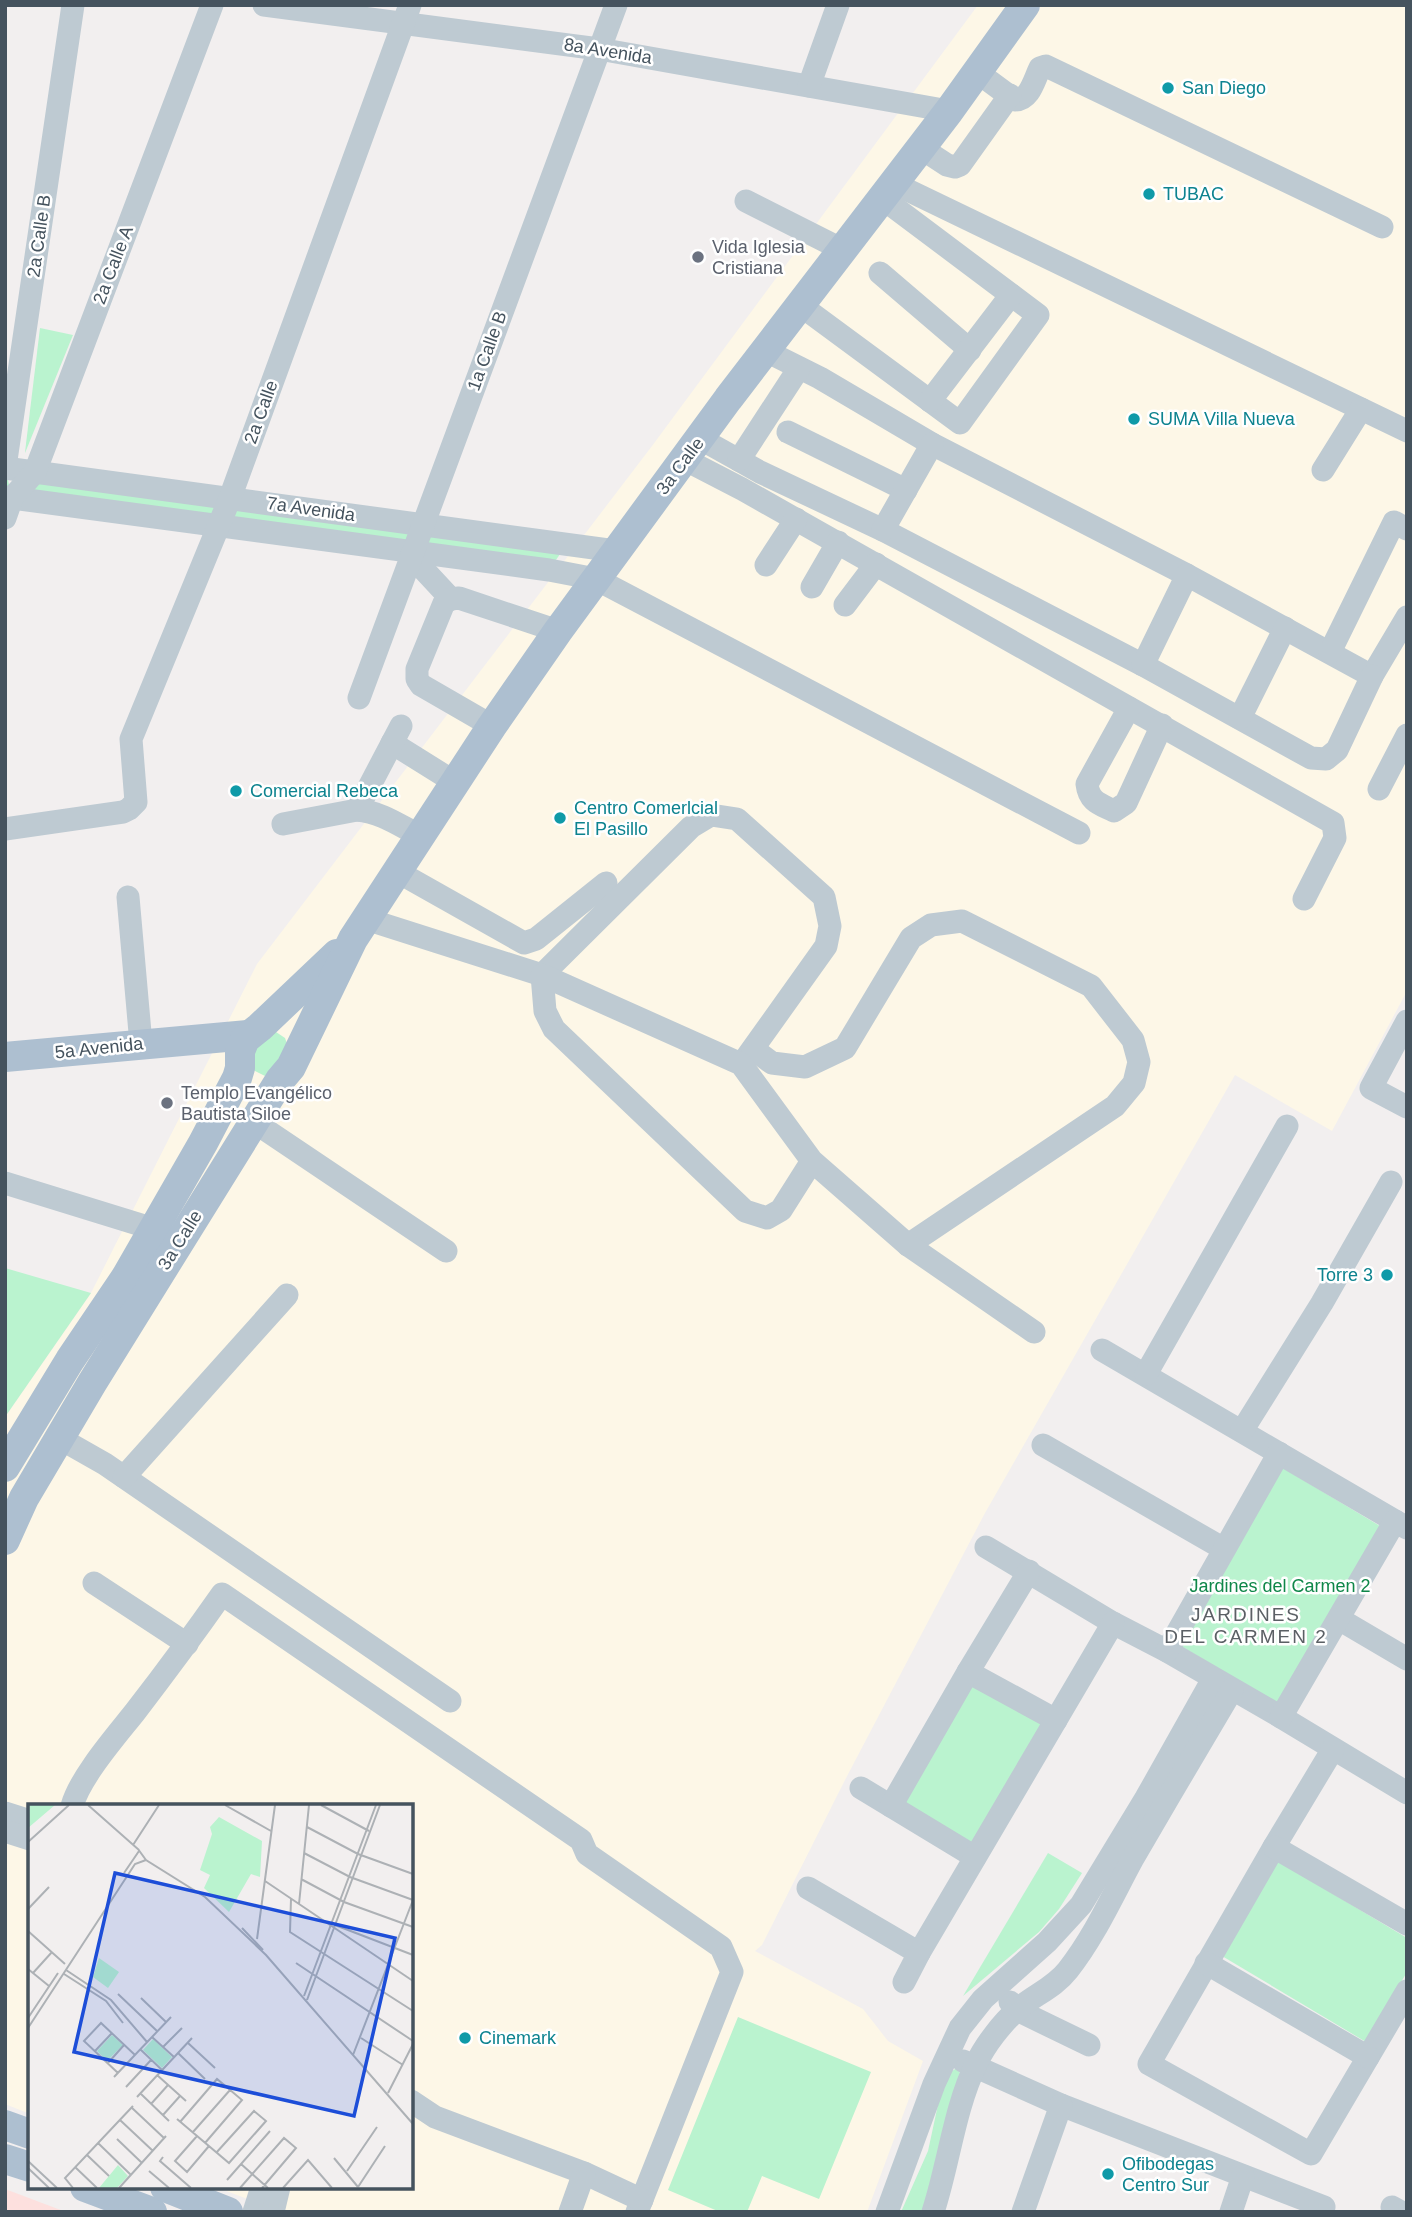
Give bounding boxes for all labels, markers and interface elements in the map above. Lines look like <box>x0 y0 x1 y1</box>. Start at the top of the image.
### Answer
street label: 8a Avenida <box>563 34 654 68</box>
place label: San Diego <box>1182 78 1266 98</box>
marker: San Diego <box>1160 80 1176 96</box>
place label: TUBAC <box>1163 184 1224 204</box>
marker: TUBAC <box>1141 186 1157 202</box>
street label: 2a Calle B <box>23 193 55 279</box>
street label: 2a Calle A <box>89 223 137 307</box>
place label: Vida Iglesia Cristiana <box>712 237 806 278</box>
marker: Vida Iglesia Cristiana <box>690 249 706 265</box>
street label: 1a Calle B <box>463 309 511 393</box>
street label: 2a Calle <box>240 378 282 446</box>
place label: SUMA Villa Nueva <box>1148 409 1296 429</box>
marker: SUMA Villa Nueva <box>1126 411 1142 427</box>
street label: 3a Calle <box>652 434 708 498</box>
street label: 7a Avenida <box>266 493 357 525</box>
place label: Comercial Rebeca <box>250 781 399 801</box>
marker: Comercial Rebeca <box>228 783 244 799</box>
place label: Centro Comerlcial El Pasillo <box>574 798 718 839</box>
marker: Centro Comerlcial El Pasillo <box>552 810 568 826</box>
street label: 5a Avenida <box>54 1033 145 1063</box>
place label: Templo Evangélico Bautista Siloe <box>181 1083 332 1124</box>
marker: Templo Evangélico Bautista Siloe <box>159 1095 175 1111</box>
street label: 3a Calle <box>154 1207 206 1273</box>
place label: Torre 3 <box>1317 1265 1373 1285</box>
marker: Torre 3 <box>1379 1267 1395 1283</box>
park label: Jardines del Carmen 2 <box>1189 1576 1371 1596</box>
district label: JARDINES DEL CARMEN 2 <box>1164 1604 1328 1647</box>
inset map <box>28 1804 413 2189</box>
place label: Cinemark <box>479 2028 557 2048</box>
marker: Cinemark <box>457 2030 473 2046</box>
place label: Ofibodegas Centro Sur <box>1122 2154 1214 2195</box>
marker: Ofibodegas Centro Sur <box>1100 2166 1116 2182</box>

